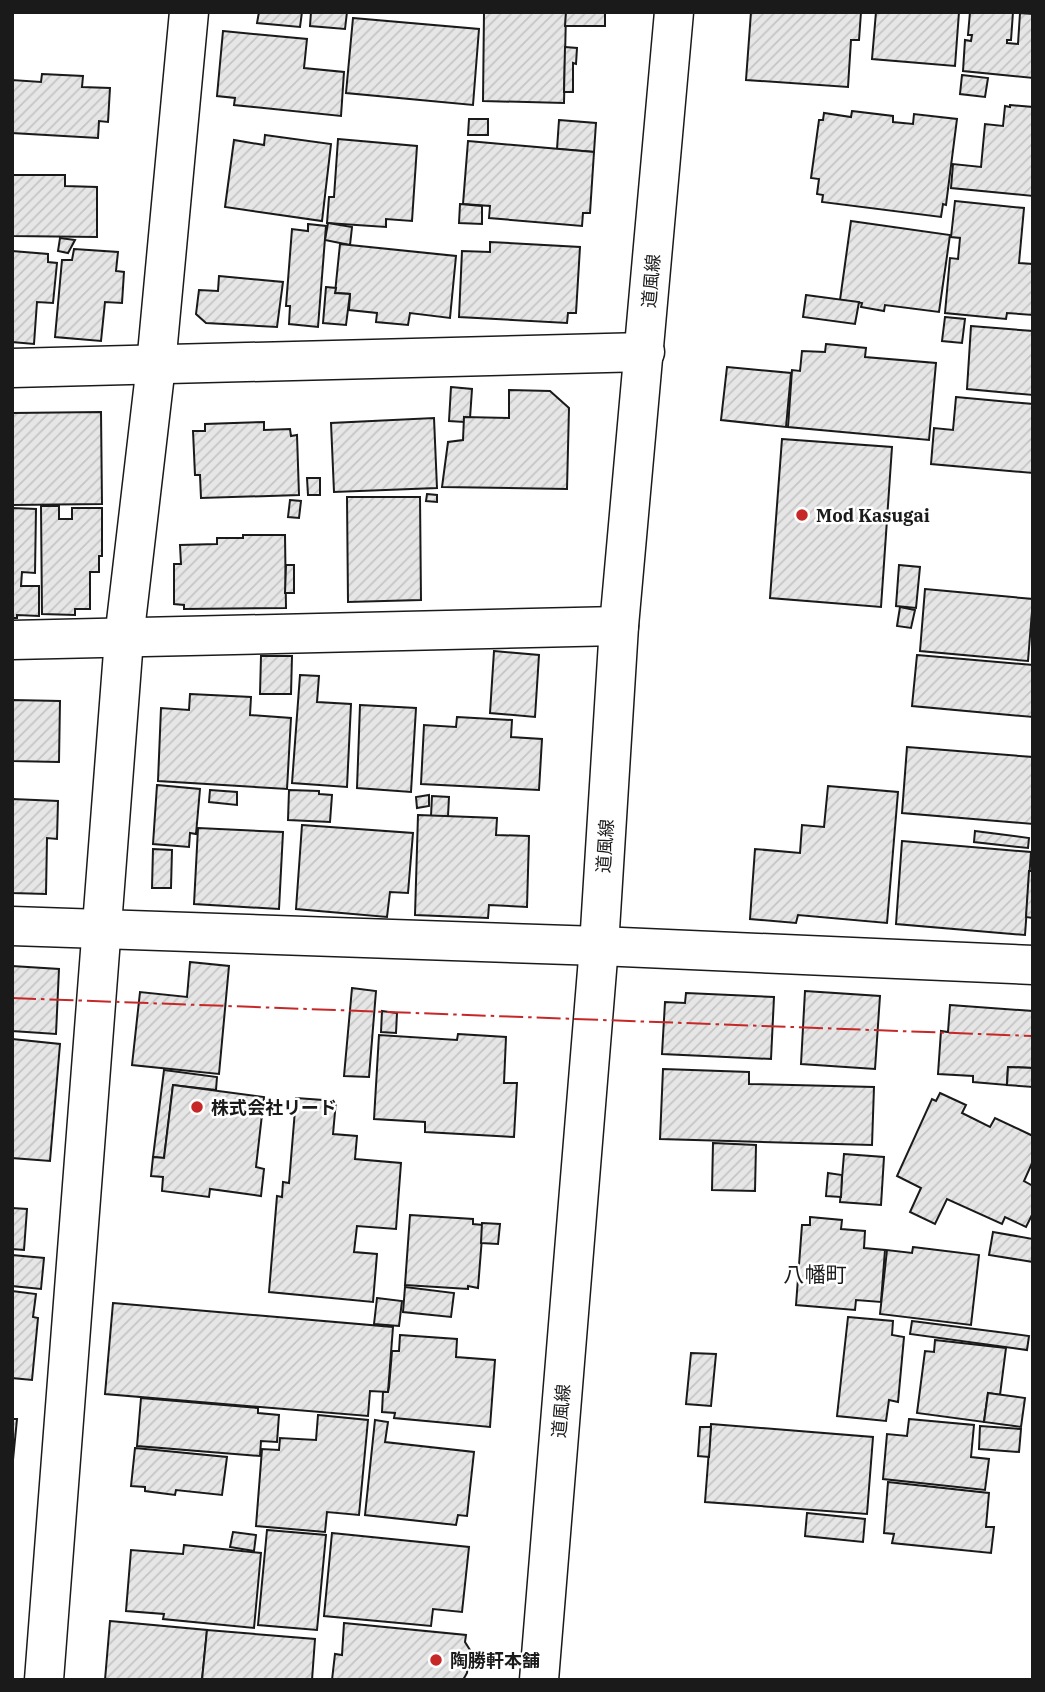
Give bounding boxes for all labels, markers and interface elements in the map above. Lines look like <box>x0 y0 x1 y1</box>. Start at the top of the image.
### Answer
street label: 道風線 <box>637 253 665 309</box>
place label: Mod Kasugai <box>816 504 930 527</box>
marker: Mod Kasugai <box>794 507 810 523</box>
street label: 道風線 <box>592 818 618 874</box>
place label: 株式会社リード <box>211 1096 337 1119</box>
marker: 株式会社リード <box>189 1099 205 1115</box>
district label: 八幡町 <box>784 1260 847 1288</box>
street label: 道風線 <box>547 1383 575 1439</box>
place label: 陶勝軒本舗 <box>450 1649 540 1672</box>
marker: 陶勝軒本舗 <box>428 1652 444 1668</box>

